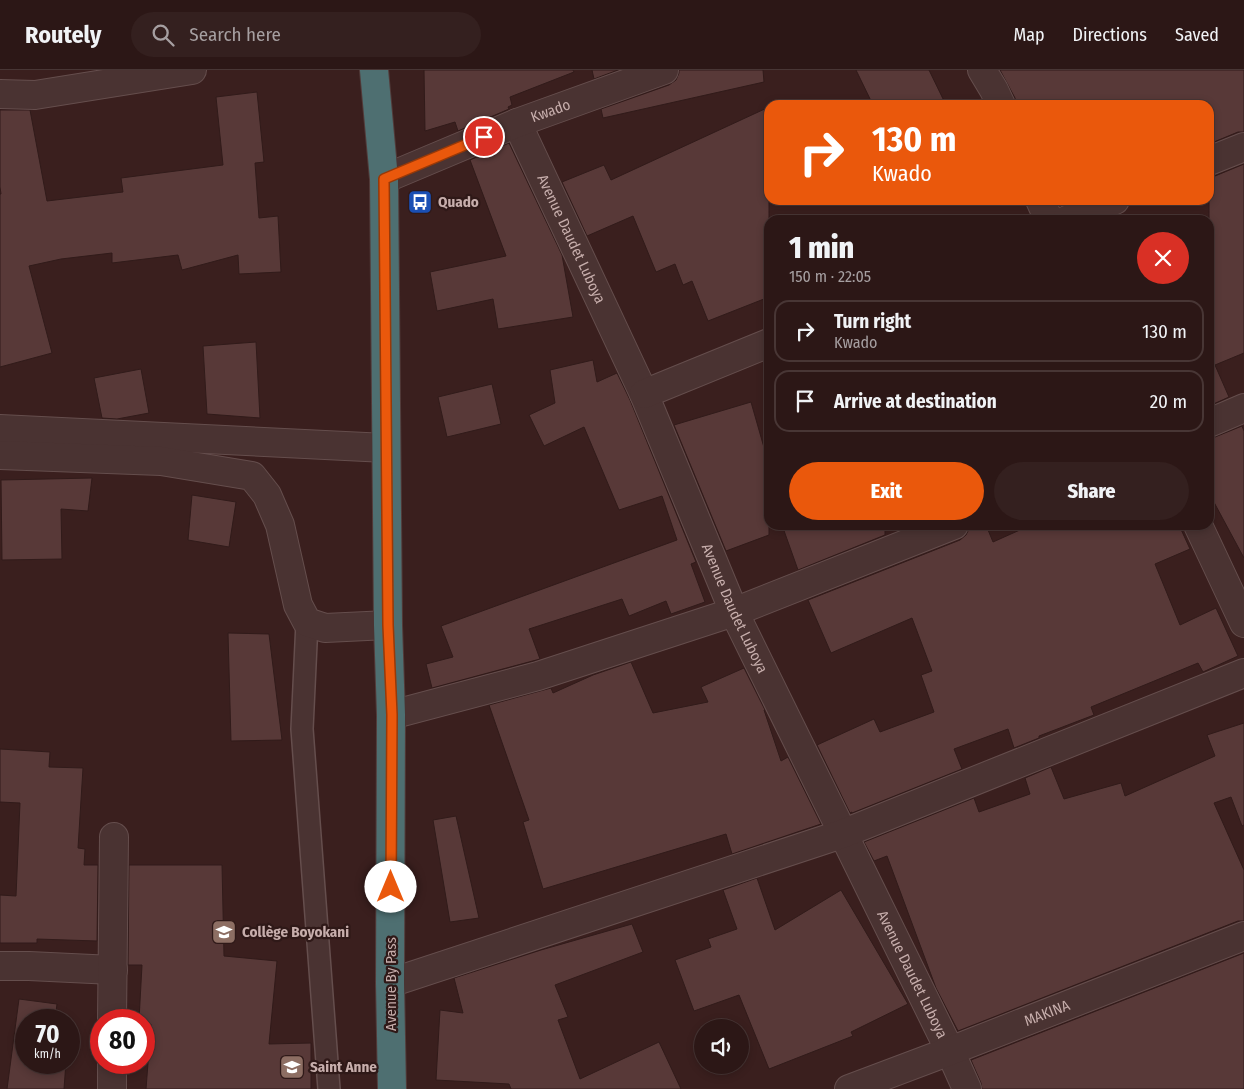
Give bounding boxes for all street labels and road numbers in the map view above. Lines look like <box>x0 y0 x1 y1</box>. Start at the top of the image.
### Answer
street label: Kwado <box>528 95 573 126</box>
street label: Avenue Daudet Luboya <box>533 172 609 306</box>
street label: Avenue Daudet Luboya <box>698 541 772 676</box>
street label: Avenue Daudet Luboya <box>873 907 951 1041</box>
street label: Avenue By Pass <box>382 937 400 1031</box>
street label: MAKINA <box>1022 996 1072 1030</box>

